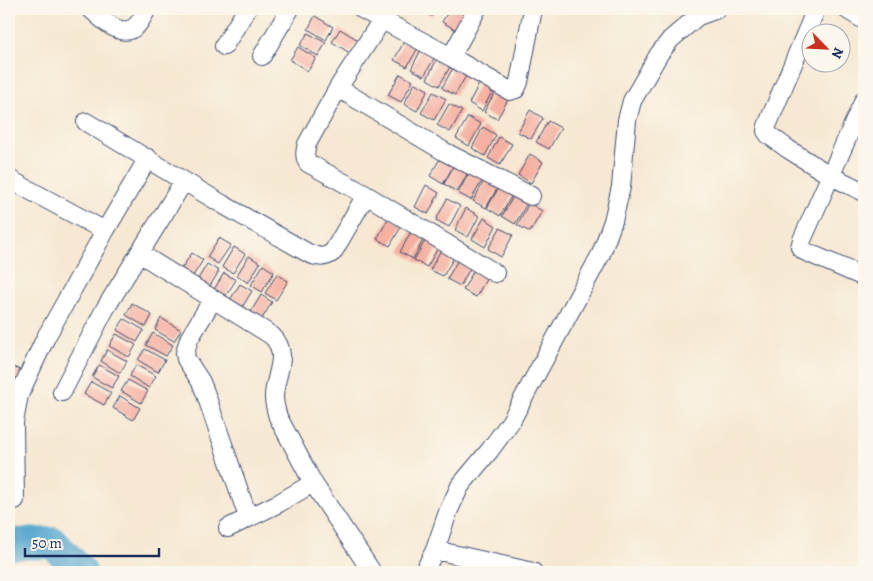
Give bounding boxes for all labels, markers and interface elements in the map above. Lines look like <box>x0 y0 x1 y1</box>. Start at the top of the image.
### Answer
north arrow <box>800 22 850 72</box>
text: N <box>827 45 848 62</box>
scale bar <box>25 526 159 558</box>
text: 50 m <box>32 533 62 553</box>

